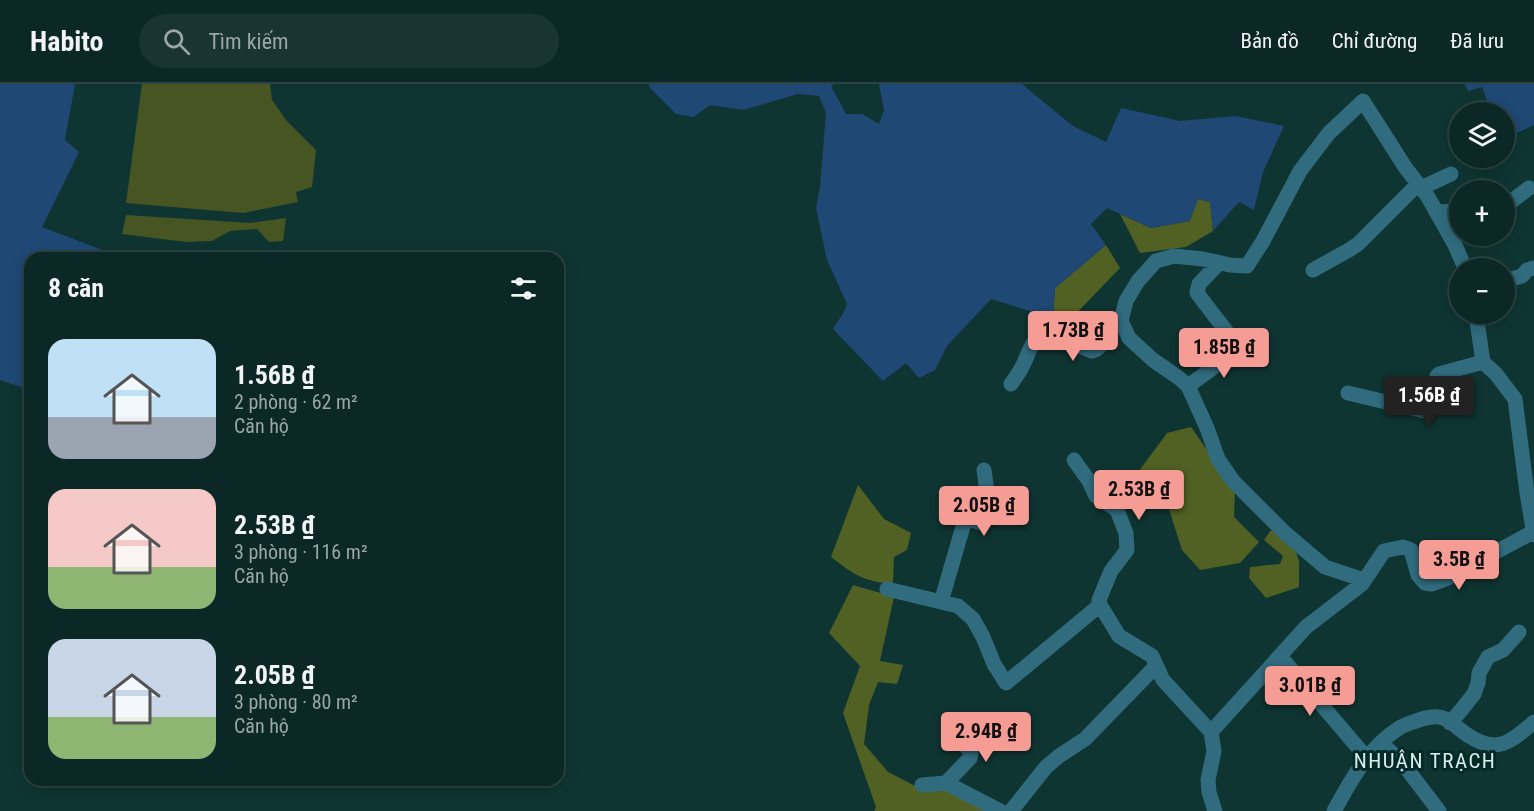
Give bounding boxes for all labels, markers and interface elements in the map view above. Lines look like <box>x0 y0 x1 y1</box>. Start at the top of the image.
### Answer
search box <box>139 14 559 68</box>
text: Habito <box>30 25 103 58</box>
icon: search <box>160 25 193 58</box>
text: Tìm kiếm <box>208 29 289 54</box>
text: Bản đồ <box>1241 29 1299 53</box>
text: Chỉ đường <box>1332 29 1417 53</box>
text: Đã lưu <box>1450 29 1504 53</box>
map controls <box>1449 102 1515 324</box>
button: layers <box>1449 102 1515 168</box>
button: + <box>1449 180 1515 246</box>
button: − <box>1449 258 1515 324</box>
icon: filters <box>507 272 540 305</box>
text: 8 căn <box>48 273 104 303</box>
pin: 1.73B ₫ <box>1018 311 1128 362</box>
text: 1.73B ₫ <box>1042 318 1104 342</box>
pin: 1.85B ₫ <box>1169 328 1279 379</box>
text: 1.85B ₫ <box>1193 335 1255 359</box>
text: 1.56B ₫ <box>234 360 315 390</box>
icon: home <box>96 363 168 435</box>
pin: 1.56B ₫ <box>1374 376 1484 427</box>
text: 1.56B ₫ <box>1398 383 1460 407</box>
text: 2 phòng · 62 m² <box>234 390 358 414</box>
text: Căn hộ <box>234 414 289 438</box>
pin: 2.53B ₫ <box>1084 470 1194 521</box>
text: 2.53B ₫ <box>1108 477 1170 501</box>
pin: 2.05B ₫ <box>929 486 1039 537</box>
text: 2.05B ₫ <box>953 493 1015 517</box>
text: 2.53B ₫ <box>234 510 315 540</box>
icon: home <box>96 513 168 585</box>
text: 3 phòng · 116 m² <box>234 540 368 564</box>
pin: 3.5B ₫ <box>1410 540 1508 591</box>
text: 3.5B ₫ <box>1433 547 1485 571</box>
text: Căn hộ <box>234 564 289 588</box>
text: 2.05B ₫ <box>234 660 315 690</box>
icon: home <box>96 663 168 735</box>
pin: 3.01B ₫ <box>1255 666 1365 717</box>
text: 3.01B ₫ <box>1279 673 1341 697</box>
text: 3 phòng · 80 m² <box>234 690 358 714</box>
pin: 2.94B ₫ <box>931 712 1041 763</box>
text: Căn hộ <box>234 714 289 738</box>
text: 2.94B ₫ <box>955 719 1017 743</box>
district label: NHUẬN TRẠCH <box>1354 749 1496 773</box>

